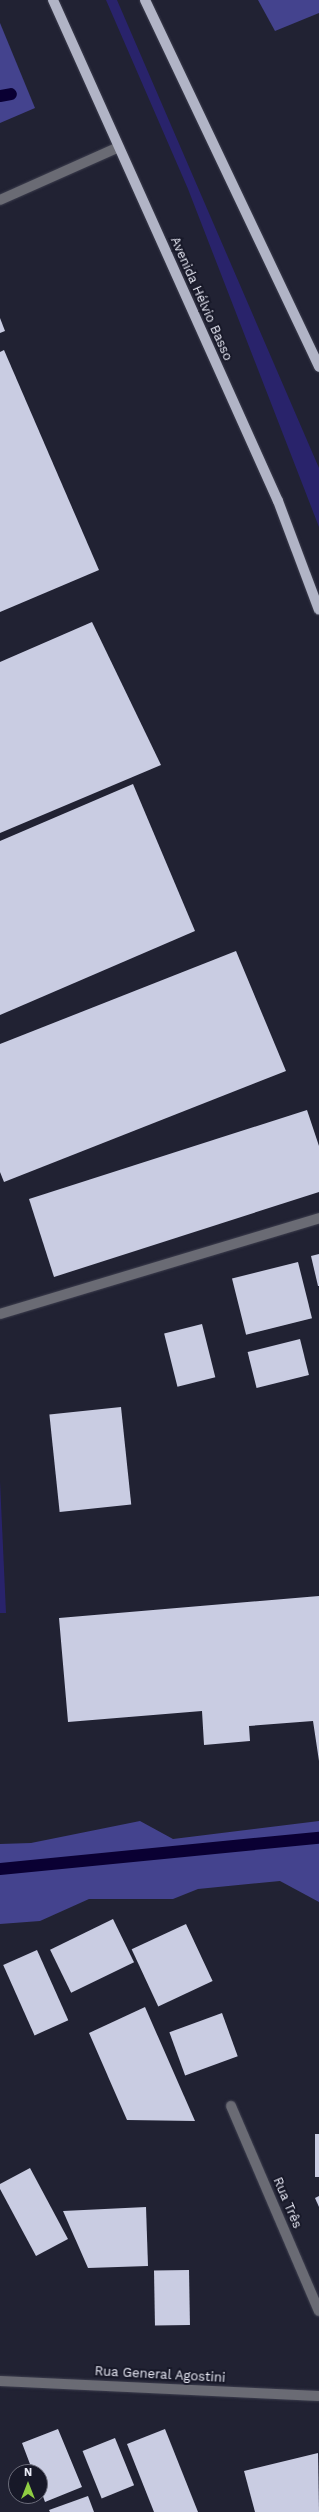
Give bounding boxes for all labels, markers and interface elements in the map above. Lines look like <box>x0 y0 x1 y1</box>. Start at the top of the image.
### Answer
street label: Avenida Hélvio Basso <box>167 234 235 364</box>
street label: Rua Três <box>269 2175 305 2231</box>
street label: Rua General Agostini <box>94 2364 226 2386</box>
north arrow <box>8 2464 48 2504</box>
text: N <box>24 2466 32 2479</box>

